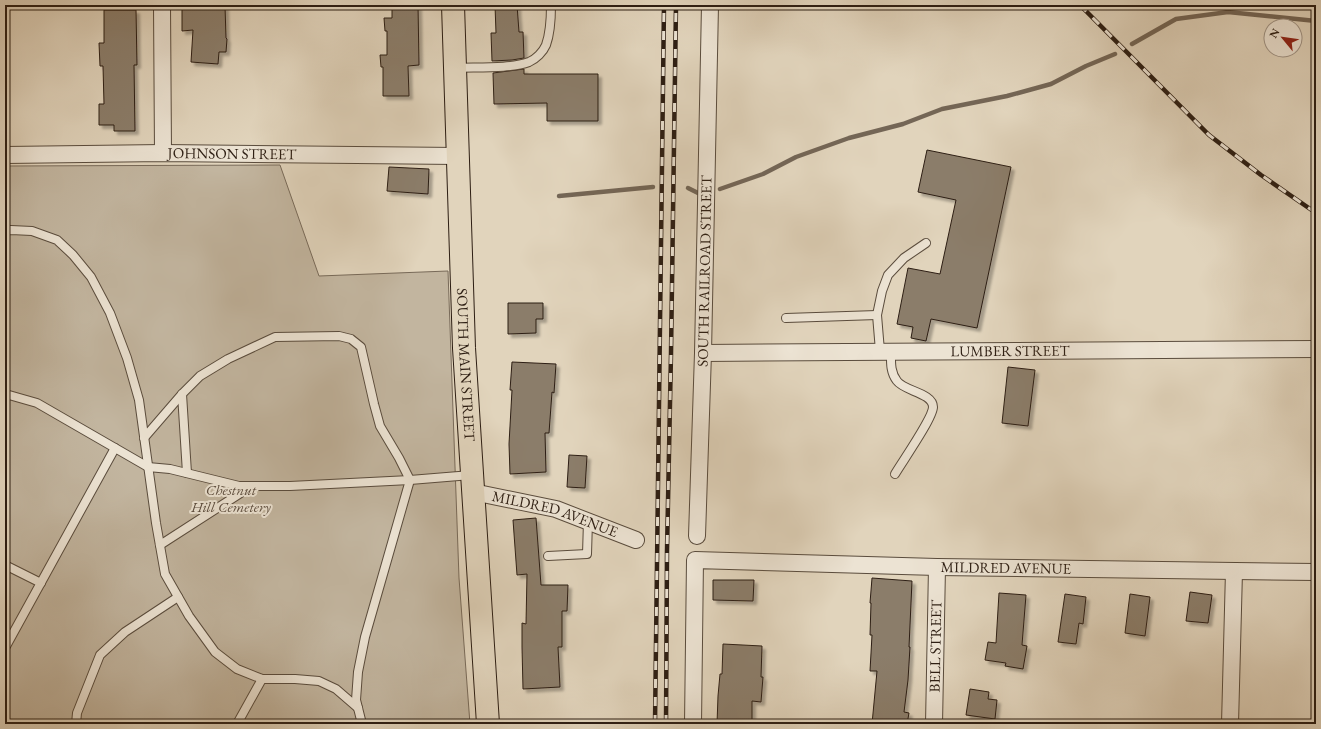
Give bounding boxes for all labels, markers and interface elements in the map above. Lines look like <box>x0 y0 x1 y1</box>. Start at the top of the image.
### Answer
north arrow <box>1263 18 1303 58</box>
text: N <box>1266 26 1283 40</box>
street label: JOHNSON STREET <box>166 143 297 163</box>
street label: SOUTH RAILROAD STREET <box>693 174 716 367</box>
street label: SOUTH MAIN STREET <box>453 288 480 443</box>
street label: LUMBER STREET <box>950 341 1071 360</box>
park label: Chestnut Hill Cemetery <box>190 480 271 516</box>
street label: MILDRED AVENUE <box>491 486 621 541</box>
street label: MILDRED AVENUE <box>941 557 1072 578</box>
street label: BELL STREET <box>925 599 945 692</box>

